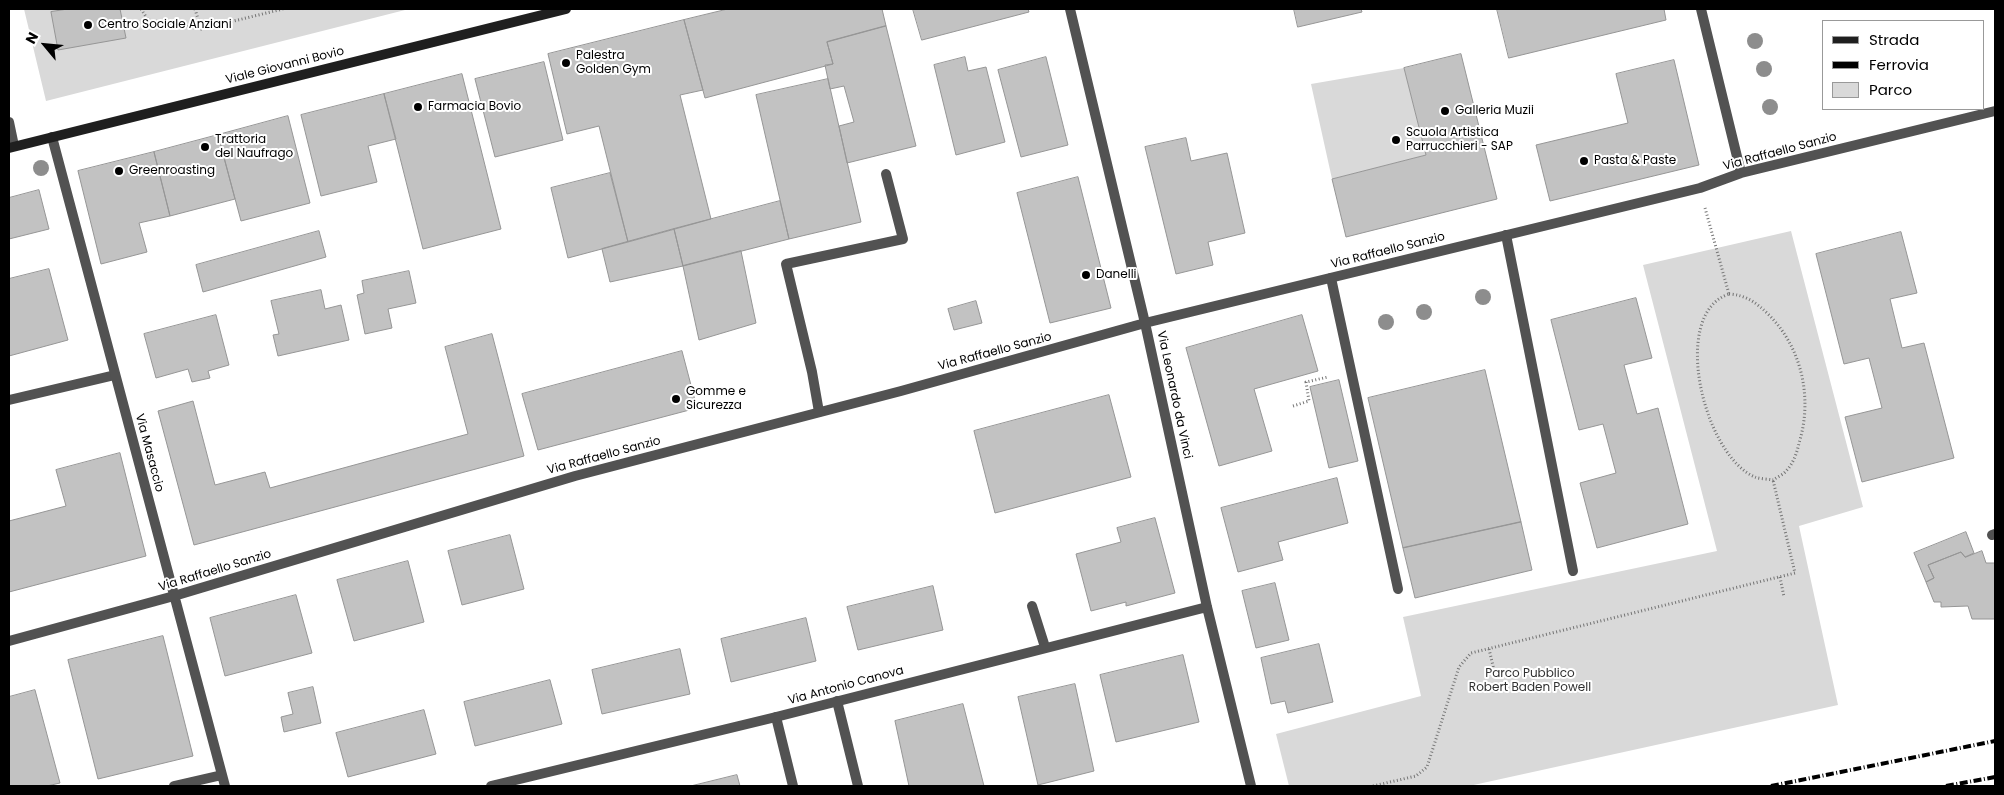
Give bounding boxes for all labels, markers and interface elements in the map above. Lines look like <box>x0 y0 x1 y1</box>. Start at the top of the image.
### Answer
place label: Centro Sociale Anziani <box>98 18 232 32</box>
marker: Centro Sociale Anziani <box>82 19 94 31</box>
north arrow <box>20 20 70 70</box>
legend <box>1822 20 1984 110</box>
text: N <box>20 29 43 47</box>
text: Strada <box>1869 29 1919 50</box>
street label: Viale Giovanni Bovio <box>224 44 346 88</box>
place label: Palestra Golden Gym <box>576 49 651 77</box>
text: Ferrovia <box>1869 54 1929 75</box>
marker: Palestra Golden Gym <box>560 57 572 69</box>
text: Parco <box>1869 79 1912 100</box>
place label: Farmacia Bovio <box>428 100 521 114</box>
marker: Farmacia Bovio <box>412 101 424 113</box>
place label: Galleria Muzii <box>1455 104 1534 118</box>
marker: Galleria Muzii <box>1439 105 1451 117</box>
place label: Scuola Artistica Parrucchieri - SAP <box>1406 126 1513 154</box>
street label: Via Raffaello Sanzio <box>1722 130 1838 174</box>
place label: Trattoria del Naufrago <box>215 133 293 161</box>
marker: Scuola Artistica Parrucchieri - SAP <box>1390 134 1402 146</box>
marker: Trattoria del Naufrago <box>199 141 211 153</box>
place label: Pasta & Paste <box>1594 154 1676 168</box>
marker: Pasta & Paste <box>1578 155 1590 167</box>
place label: Greenroasting <box>129 164 215 178</box>
marker: Greenroasting <box>113 165 125 177</box>
street label: Via Raffaello Sanzio <box>1330 230 1446 272</box>
place label: Danelli <box>1096 268 1137 282</box>
marker: Danelli <box>1080 269 1092 281</box>
street label: Via Raffaello Sanzio <box>937 330 1053 374</box>
street label: Via Leonardo da Vinci <box>1153 330 1195 460</box>
place label: Gomme e Sicurezza <box>686 385 746 413</box>
marker: Gomme e Sicurezza <box>670 393 682 405</box>
street label: Via Masaccio <box>132 412 166 494</box>
street label: Via Raffaello Sanzio <box>546 434 662 478</box>
street label: Via Raffaello Sanzio <box>157 547 273 595</box>
street label: Via Antonio Canova <box>787 664 905 708</box>
park label: Parco Pubblico Robert Baden Powell <box>1469 667 1591 695</box>

